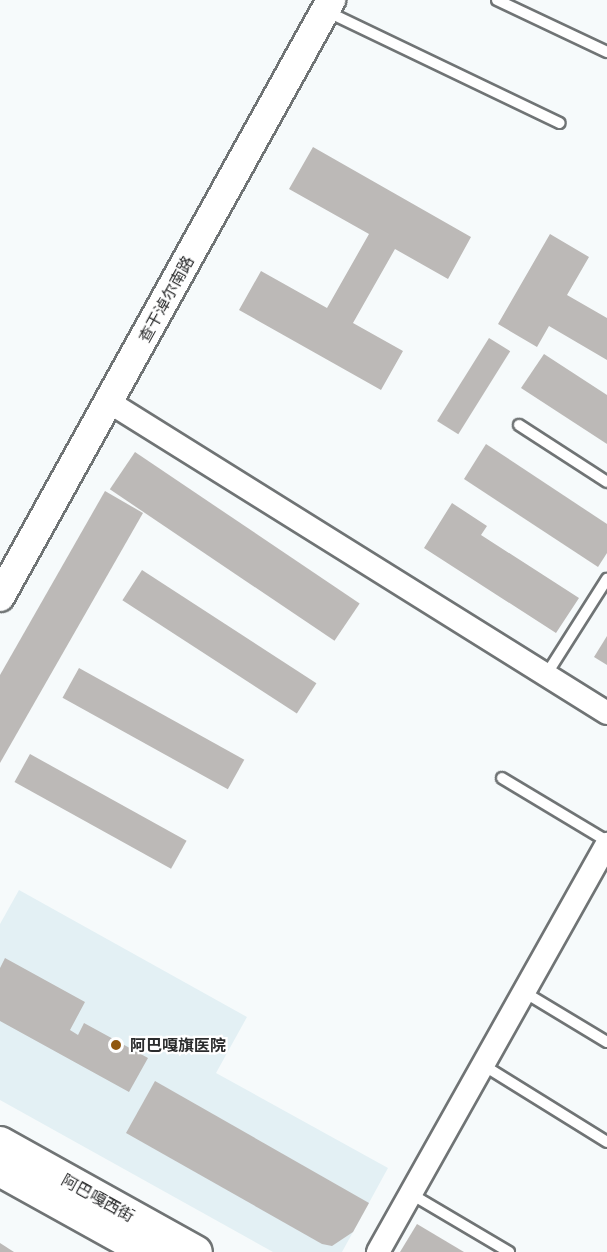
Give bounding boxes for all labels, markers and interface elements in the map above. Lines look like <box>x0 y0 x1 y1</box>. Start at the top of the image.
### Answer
street label: 查干淖尔南路 <box>134 252 198 346</box>
place label: 阿巴嘎旗医院 <box>130 1035 226 1055</box>
marker: 阿巴嘎旗医院 <box>107 1036 125 1054</box>
street label: 阿巴嘎西街 <box>58 1170 138 1226</box>

